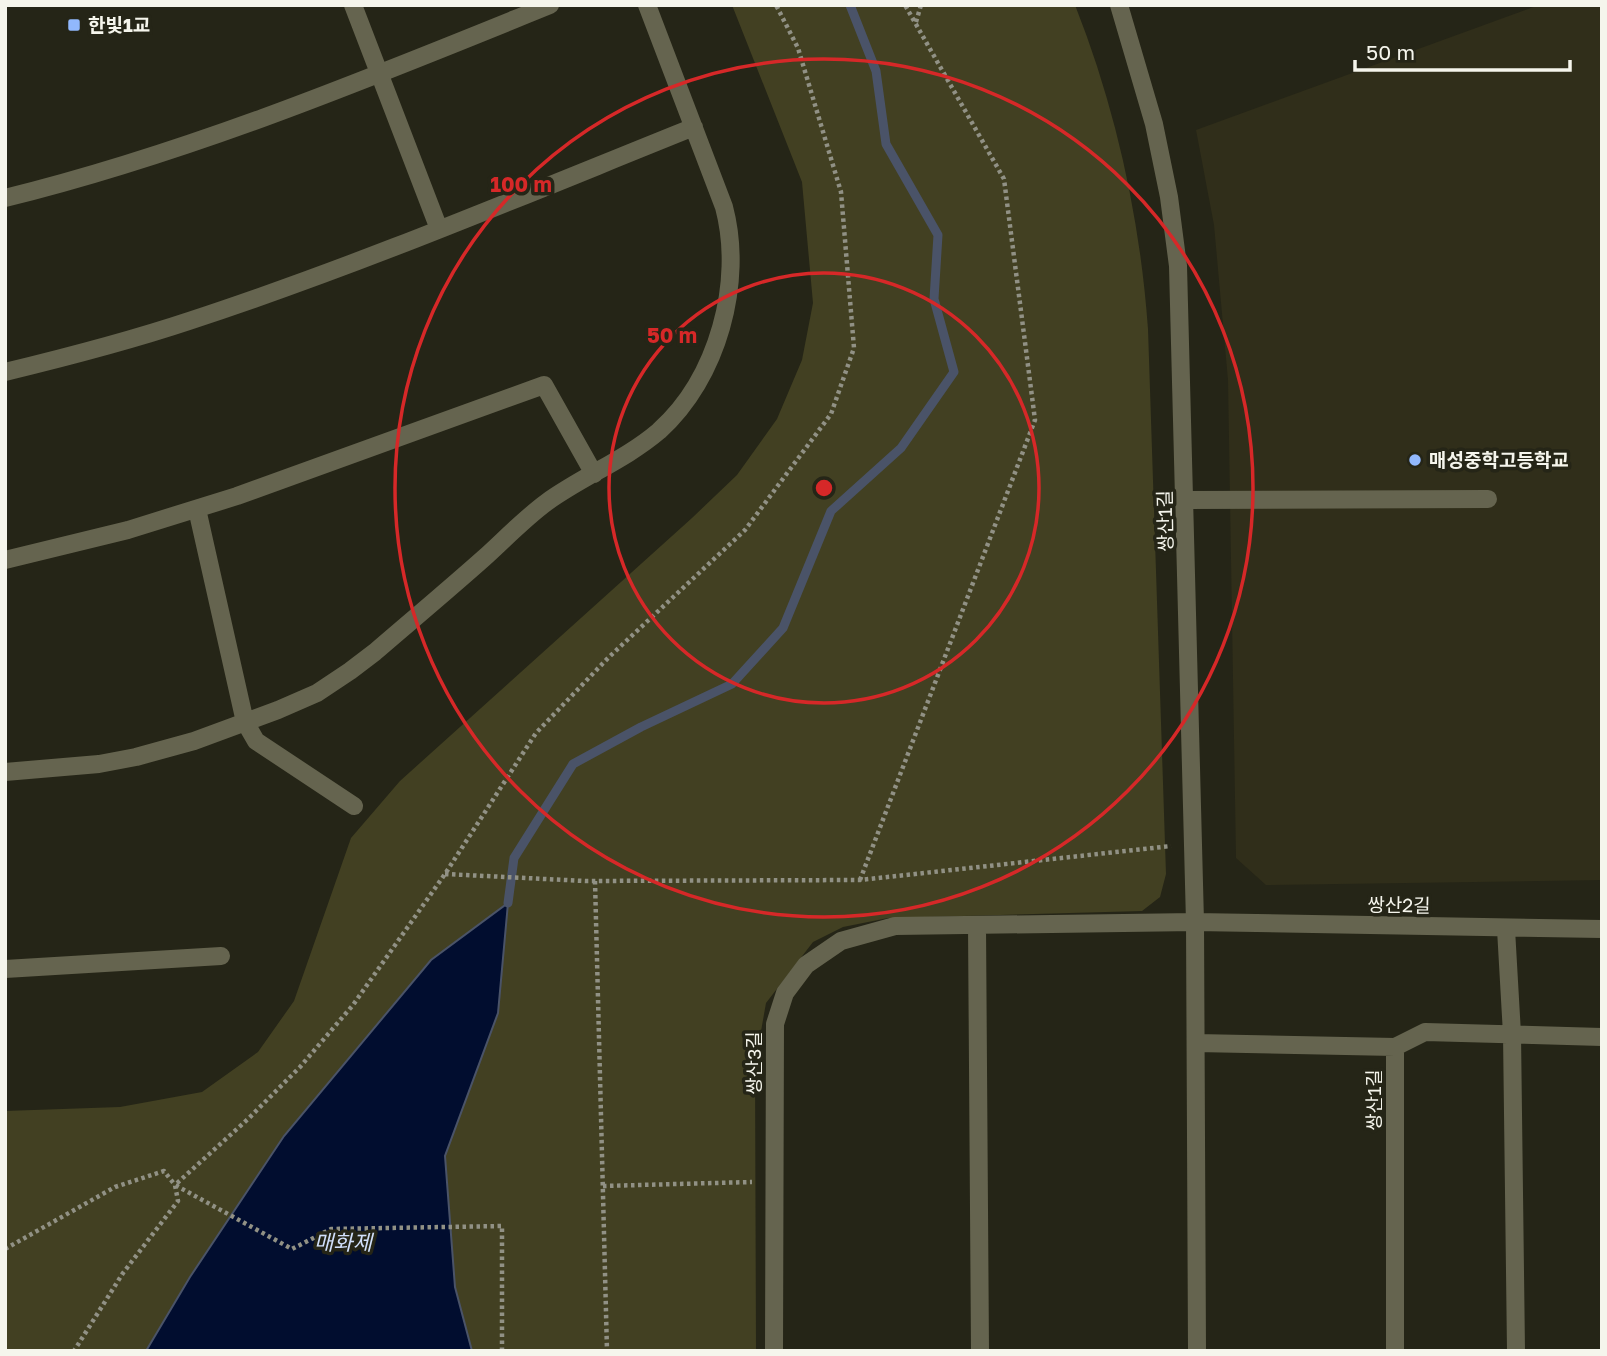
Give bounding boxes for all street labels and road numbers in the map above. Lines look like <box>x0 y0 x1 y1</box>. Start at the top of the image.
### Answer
street label: 쌍산1길 <box>1152 490 1177 552</box>
street label: 쌍산2길 <box>1367 892 1431 917</box>
street label: 쌍산3길 <box>742 1031 765 1095</box>
street label: 쌍산1길 <box>1362 1069 1385 1131</box>

